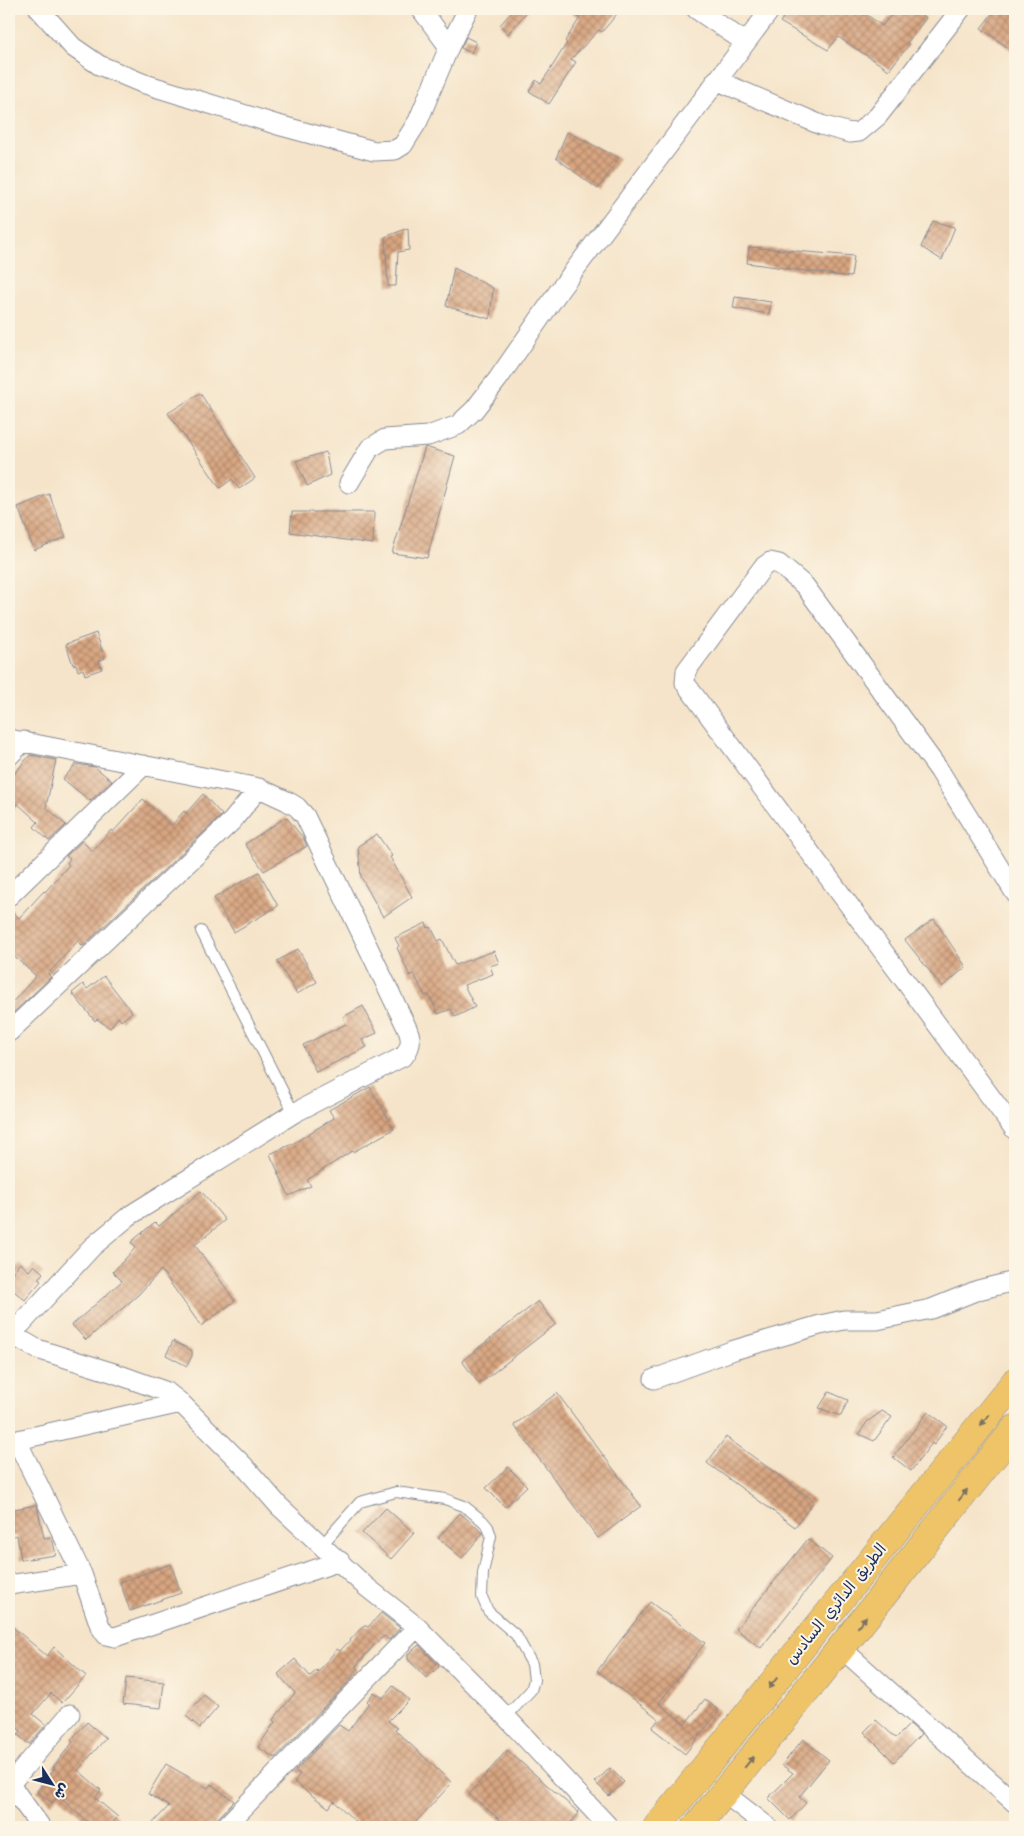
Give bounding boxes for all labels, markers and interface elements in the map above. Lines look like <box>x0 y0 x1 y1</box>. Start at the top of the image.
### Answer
one-way arrow <box>979 1413 990 1426</box>
one-way arrow <box>958 1488 968 1502</box>
street label: الطريق الدائري السادس <box>780 1539 892 1669</box>
one-way arrow <box>856 1616 867 1629</box>
one-way arrow <box>768 1676 779 1689</box>
one-way arrow <box>743 1756 754 1769</box>
north arrow <box>28 1758 78 1808</box>
text: ش <box>49 1779 74 1803</box>

